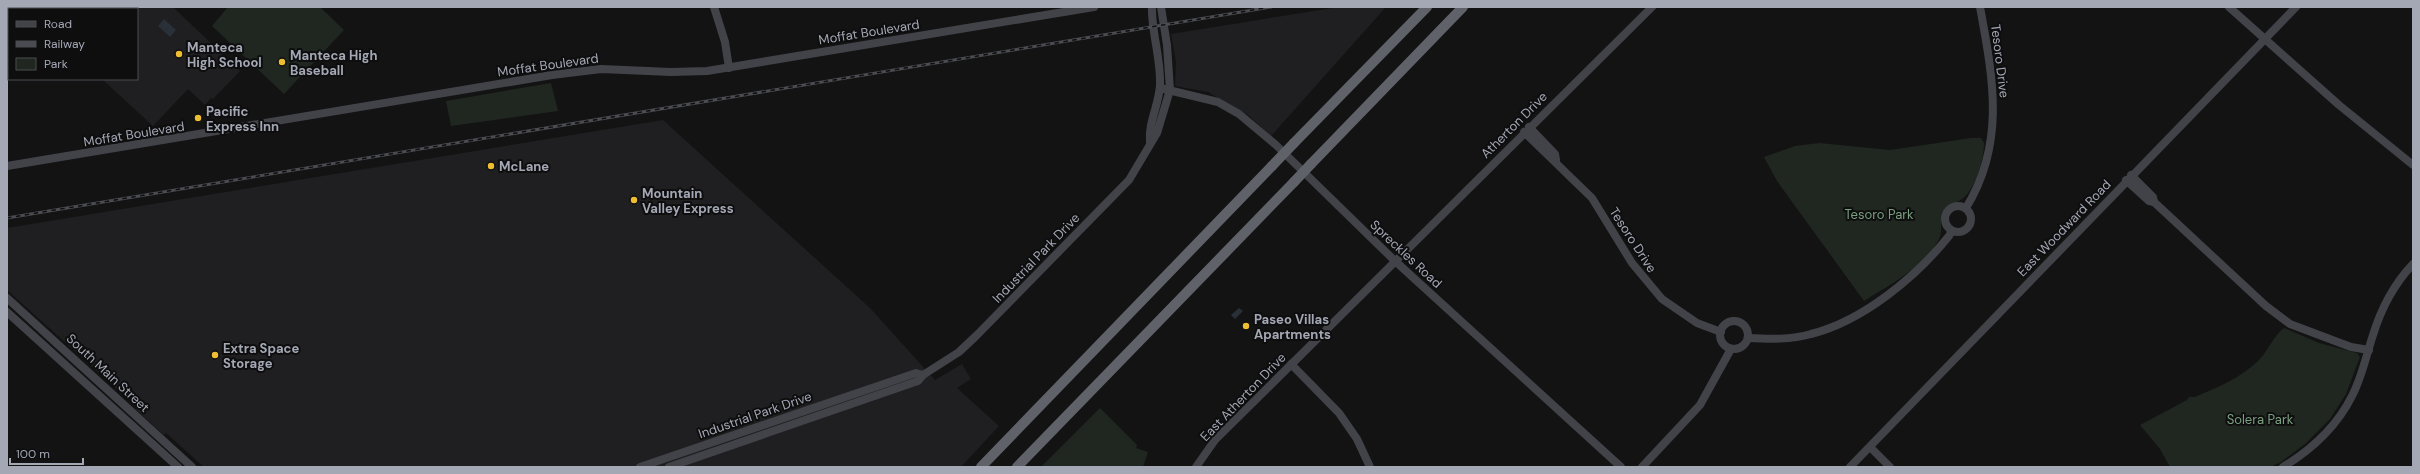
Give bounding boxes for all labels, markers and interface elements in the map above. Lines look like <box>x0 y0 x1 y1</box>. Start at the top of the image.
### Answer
legend <box>8 8 138 80</box>
text: Road <box>44 16 72 32</box>
street label: Moffat Boulevard <box>817 16 921 48</box>
street label: Tesoro Drive <box>1987 23 2013 99</box>
text: Railway <box>44 36 85 52</box>
place label: Manteca High School <box>187 39 262 71</box>
place label: Manteca High Baseball <box>290 47 378 79</box>
marker: Manteca High School <box>174 49 184 59</box>
street label: Moffat Boulevard <box>496 49 600 81</box>
text: Park <box>44 56 68 72</box>
marker: Manteca High Baseball <box>277 57 287 67</box>
street label: Atherton Drive <box>1477 88 1551 162</box>
place label: Pacific Express Inn <box>206 103 279 135</box>
marker: Pacific Express Inn <box>193 113 203 123</box>
street label: Moffat Boulevard <box>82 118 186 150</box>
place label: McLane <box>499 158 549 175</box>
marker: McLane <box>486 161 496 171</box>
street label: East Woodward Road <box>2013 176 2115 280</box>
place label: Mountain Valley Express <box>642 185 734 217</box>
marker: Mountain Valley Express <box>629 195 639 205</box>
street label: Tesoro Drive <box>1606 204 1660 276</box>
park label: Tesoro Park <box>1844 206 1914 223</box>
street label: Industrial Park Drive <box>989 209 1083 307</box>
street label: Spreckles Road <box>1367 216 1445 292</box>
place label: Paseo Villas Apartments <box>1254 311 1331 343</box>
marker: Paseo Villas Apartments <box>1241 321 1251 331</box>
street label: South Main Street <box>63 330 153 416</box>
place label: Extra Space Storage <box>223 340 299 372</box>
street label: East Atherton Drive <box>1196 349 1290 445</box>
marker: Extra Space Storage <box>210 350 220 360</box>
street label: Industrial Park Drive <box>696 388 814 442</box>
park label: Solera Park <box>2227 411 2294 428</box>
scale bar <box>10 440 83 466</box>
text: 100 m <box>16 446 50 462</box>

